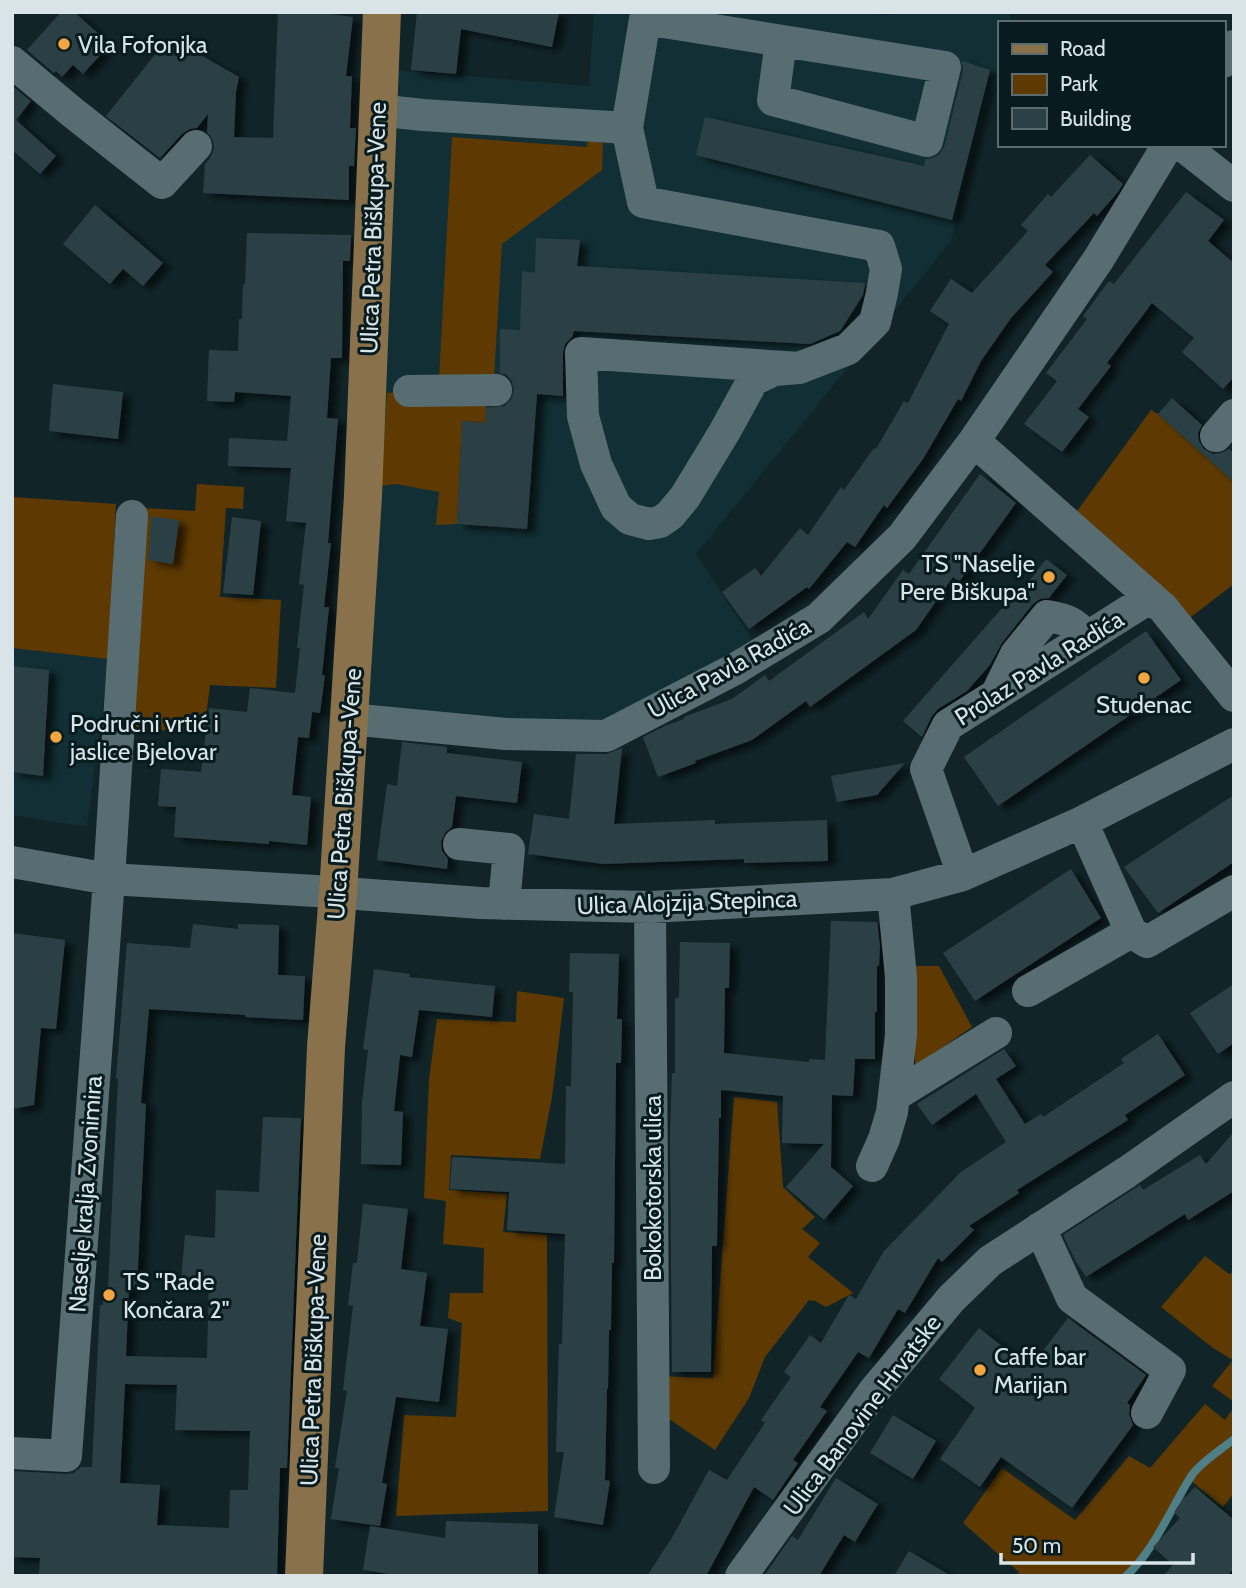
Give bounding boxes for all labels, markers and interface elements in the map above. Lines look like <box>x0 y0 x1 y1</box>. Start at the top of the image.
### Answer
legend <box>998 21 1225 147</box>
place label: Vila Fofonjka <box>78 30 208 59</box>
marker: Vila Fofonjka <box>56 36 72 52</box>
text: Road <box>1060 36 1106 61</box>
text: Park <box>1060 71 1098 96</box>
street label: Ulica Petra Biškupa-Vene <box>354 101 392 355</box>
text: Building <box>1060 106 1132 131</box>
place label: TS "Naselje Pere Biškupa" <box>900 549 1035 606</box>
marker: TS "Naselje Pere Biškupa" <box>1041 569 1057 585</box>
street label: Prolaz Pavla Radića <box>949 604 1129 732</box>
street label: Ulica Pavla Radića <box>643 611 816 725</box>
street label: Ulica Petra Biškupa-Vene <box>321 667 367 921</box>
marker: Studenac <box>1136 670 1152 686</box>
place label: Studenac <box>1096 690 1192 719</box>
place label: Područni vrtić i jaslice Bjelovar <box>69 709 219 766</box>
marker: Područni vrtić i jaslice Bjelovar <box>48 729 64 745</box>
street label: Ulica Alojzija Stepinca <box>576 884 798 920</box>
street label: Naselje kralja Zvonimira <box>62 1074 108 1313</box>
street label: Bokokotorska ulica <box>638 1094 667 1281</box>
street label: Ulica Petra Biškupa-Vene <box>294 1233 332 1487</box>
place label: TS "Rade Končara 2" <box>123 1267 229 1324</box>
marker: TS "Rade Končara 2" <box>101 1287 117 1303</box>
street label: Ulica Banovine Hrvatske <box>777 1309 947 1521</box>
place label: Caffe bar Marijan <box>994 1342 1086 1399</box>
marker: Caffe bar Marijan <box>972 1362 988 1378</box>
scale bar <box>1001 1522 1194 1566</box>
text: 50 m <box>1012 1533 1061 1558</box>

